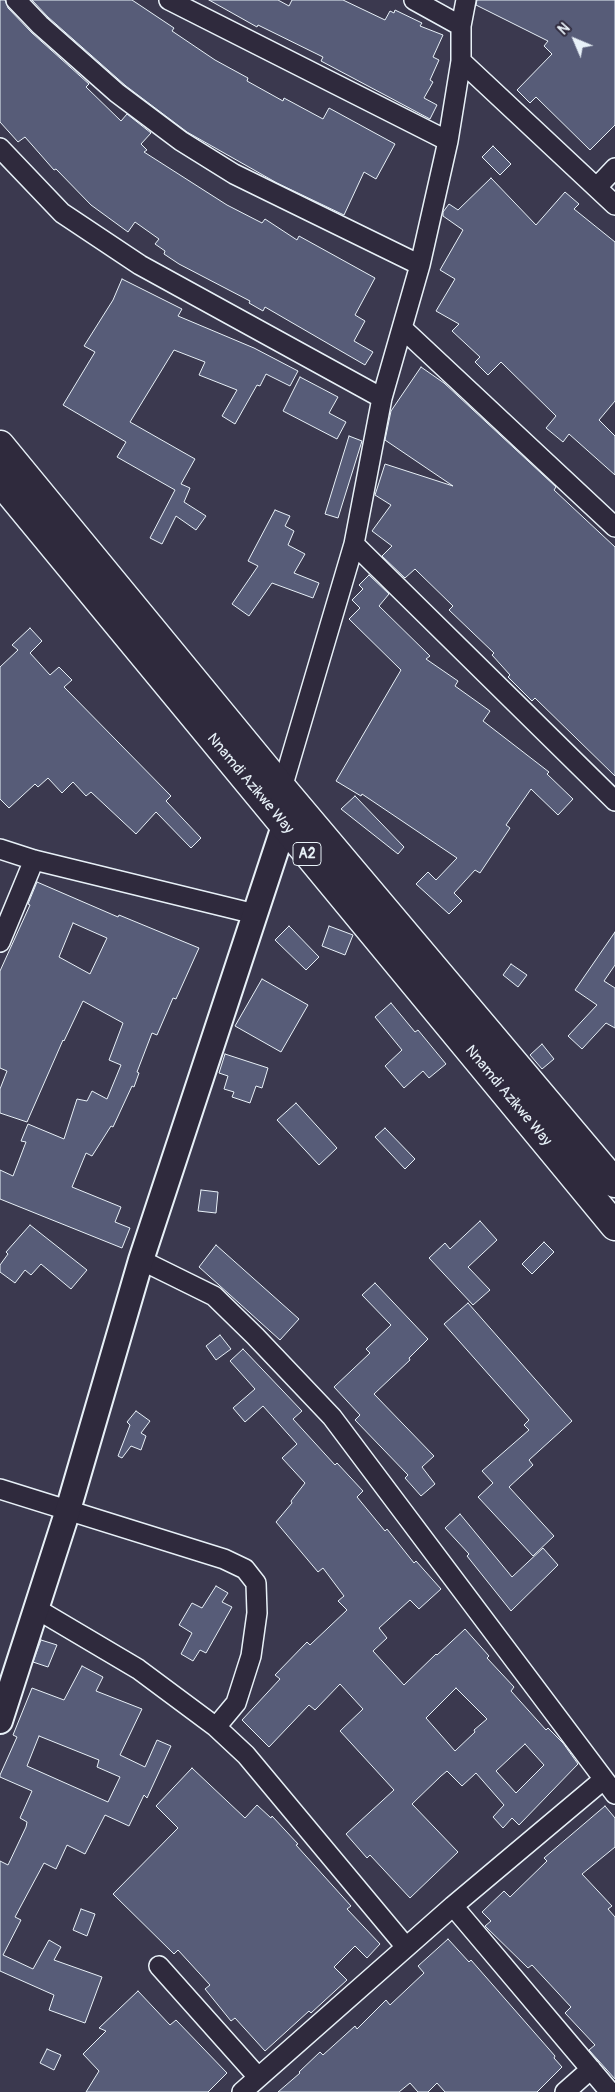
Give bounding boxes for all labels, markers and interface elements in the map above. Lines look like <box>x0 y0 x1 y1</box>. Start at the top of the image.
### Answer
north arrow <box>550 15 600 65</box>
text: N <box>555 20 573 38</box>
street label: Nnamdi Azikwe Way <box>203 730 297 838</box>
road number: A2 <box>293 842 321 866</box>
street label: Nnamdi Azikwe Way <box>461 1042 555 1150</box>

